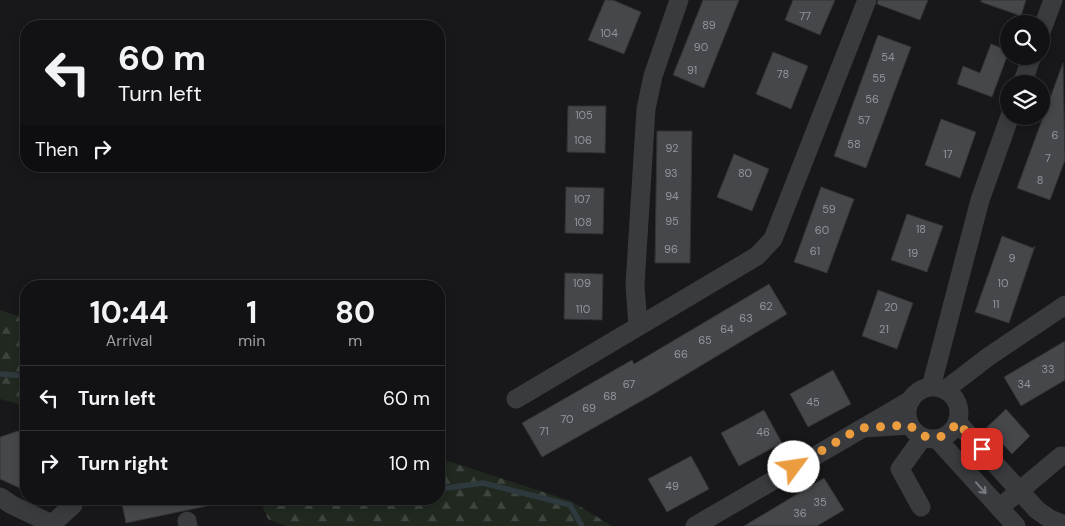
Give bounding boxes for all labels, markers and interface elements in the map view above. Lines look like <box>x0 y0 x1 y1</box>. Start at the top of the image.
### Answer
house number: 77 <box>799 9 811 23</box>
map controls <box>1000 15 1050 125</box>
button: search <box>1000 15 1050 65</box>
house number: 89 <box>702 18 716 32</box>
house number: 104 <box>600 26 618 40</box>
text: 60 m <box>118 35 206 81</box>
icon: left <box>35 40 100 105</box>
house number: 90 <box>694 40 708 54</box>
house number: 54 <box>881 50 895 64</box>
house number: 91 <box>687 63 697 77</box>
house number: 78 <box>777 67 789 81</box>
house number: 55 <box>872 71 886 85</box>
button: layers <box>1000 75 1050 125</box>
text: Turn left <box>118 79 202 108</box>
house number: 56 <box>865 92 879 106</box>
house number: 105 <box>575 108 593 122</box>
house number: 57 <box>858 113 870 127</box>
house number: 6 <box>1052 128 1059 142</box>
house number: 106 <box>574 133 592 147</box>
icon: right <box>88 135 116 163</box>
text: Then <box>35 137 78 162</box>
house number: 58 <box>847 137 861 151</box>
house number: 92 <box>665 141 679 155</box>
house number: 17 <box>943 147 953 161</box>
house number: 7 <box>1045 151 1051 165</box>
house number: 93 <box>664 166 678 180</box>
house number: 80 <box>738 166 752 180</box>
house number: 8 <box>1037 173 1043 187</box>
house number: 94 <box>665 189 679 203</box>
house number: 107 <box>574 192 590 206</box>
house number: 59 <box>822 202 836 216</box>
house number: 95 <box>665 214 679 228</box>
house number: 108 <box>574 215 592 229</box>
house number: 18 <box>916 222 926 236</box>
house number: 60 <box>815 223 829 237</box>
house number: 96 <box>664 242 678 256</box>
house number: 61 <box>810 244 820 258</box>
house number: 19 <box>908 246 918 260</box>
house number: 9 <box>1009 251 1016 265</box>
house number: 109 <box>573 276 591 290</box>
house number: 10 <box>998 276 1008 290</box>
text: 10:44 <box>90 293 168 332</box>
text: 1 <box>246 293 257 332</box>
text: 80 <box>335 293 375 332</box>
house number: 11 <box>993 297 999 311</box>
house number: 62 <box>760 299 772 313</box>
house number: 20 <box>884 300 898 314</box>
house number: 110 <box>576 302 590 316</box>
house number: 63 <box>739 311 753 325</box>
house number: 64 <box>720 322 734 336</box>
house number: 21 <box>879 322 889 336</box>
text: Arrival <box>106 330 152 351</box>
text: min <box>238 330 265 351</box>
text: m <box>348 330 362 351</box>
house number: 65 <box>698 333 712 347</box>
house number: 66 <box>674 347 688 361</box>
house number: 33 <box>1041 362 1055 376</box>
house number: 67 <box>623 377 635 391</box>
house number: 34 <box>1017 377 1031 391</box>
icon: left <box>35 384 63 412</box>
text: Turn left <box>78 386 156 411</box>
text: 60 m <box>383 386 430 411</box>
house number: 68 <box>603 389 617 403</box>
house number: 45 <box>806 395 820 409</box>
house number: 69 <box>582 401 596 415</box>
house number: 70 <box>560 412 574 426</box>
house number: 71 <box>539 424 549 438</box>
house number: 46 <box>756 425 770 439</box>
pin <box>961 428 1003 470</box>
icon: arrive <box>968 435 996 463</box>
position arrow <box>767 440 819 492</box>
icon: right <box>35 449 63 477</box>
text: Turn right <box>78 451 168 476</box>
text: 10 m <box>389 451 430 476</box>
house number: 49 <box>665 479 679 493</box>
one-way arrow <box>975 481 987 494</box>
house number: 35 <box>813 495 827 509</box>
house number: 36 <box>793 506 807 520</box>

